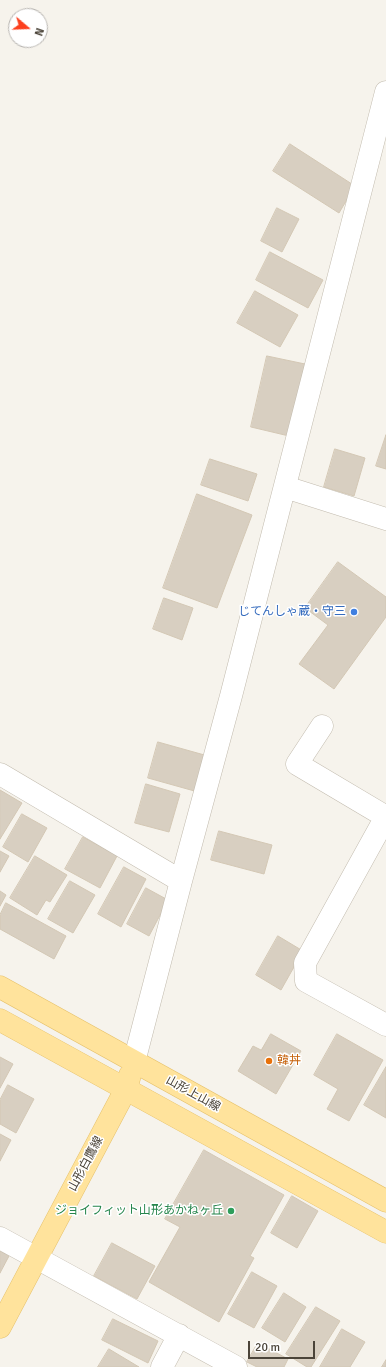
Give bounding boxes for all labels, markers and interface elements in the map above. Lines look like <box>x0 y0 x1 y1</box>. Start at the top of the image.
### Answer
north arrow <box>8 8 48 48</box>
text: N <box>31 26 46 37</box>
place label: じてんしゃ蔵・守三 <box>238 605 346 619</box>
marker: じてんしゃ蔵・守三 <box>349 607 359 617</box>
place label: 韓丼 <box>277 1054 301 1068</box>
marker: 韓丼 <box>264 1056 274 1066</box>
street label: 山形上山線 <box>163 1073 223 1115</box>
street label: 山形白鷹線 <box>66 1134 106 1194</box>
place label: ジョイフィット山形あかねヶ丘 <box>55 1204 223 1218</box>
marker: ジョイフィット山形あかねヶ丘 <box>226 1206 236 1216</box>
scale bar <box>250 1333 317 1359</box>
text: 20 m <box>255 1340 280 1355</box>

